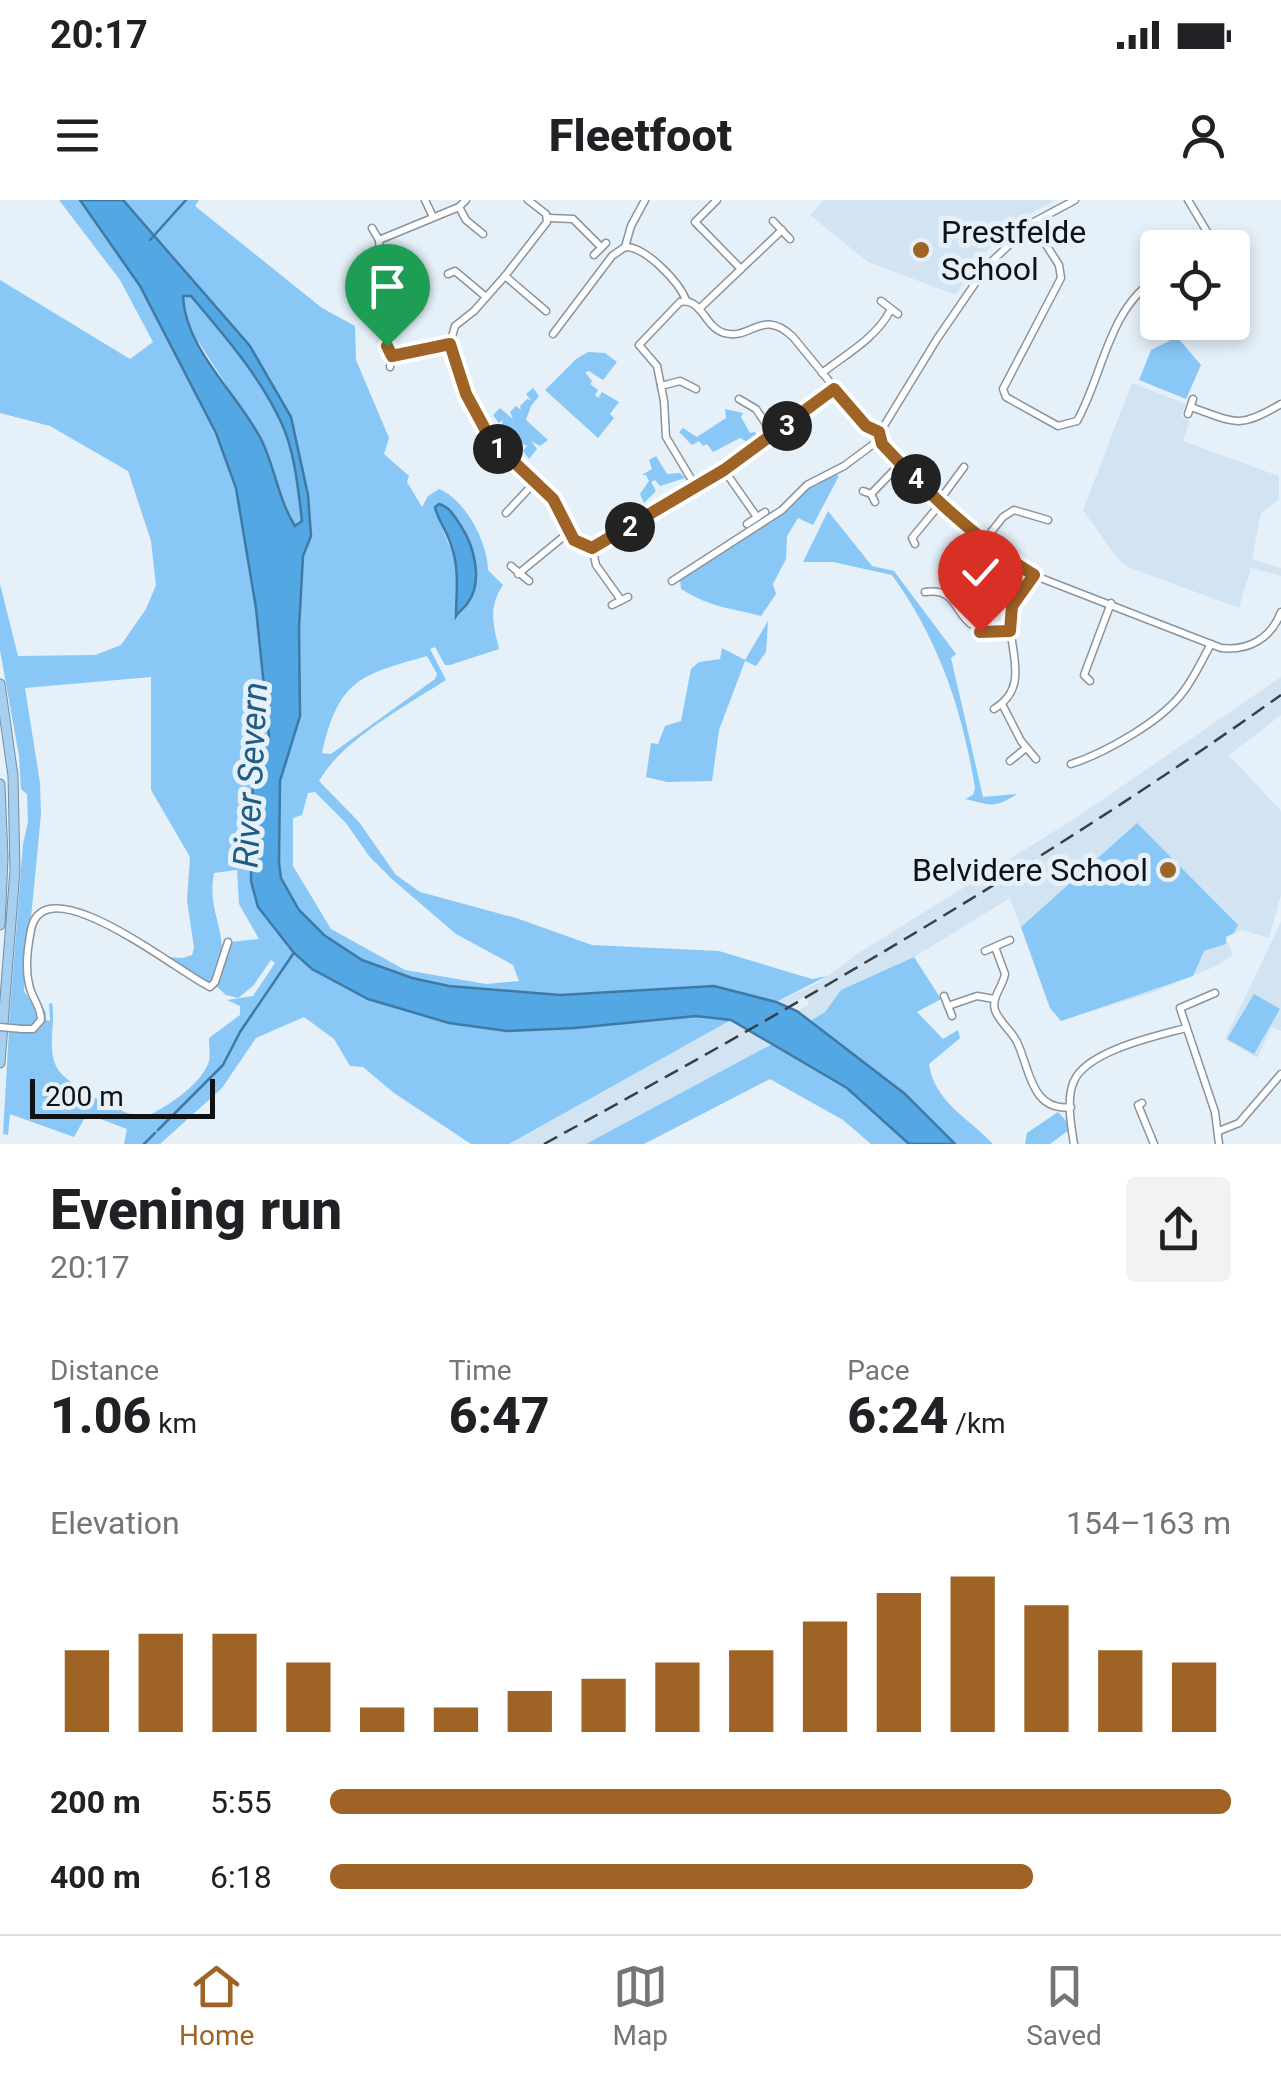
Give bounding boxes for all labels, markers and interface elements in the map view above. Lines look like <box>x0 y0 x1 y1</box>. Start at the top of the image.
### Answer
text: 20:17 <box>50 13 148 57</box>
icon: menu <box>50 108 105 163</box>
icon: person <box>1176 108 1231 163</box>
text: Fleetfoot <box>549 109 732 162</box>
place label: Prestfelde School <box>941 213 1086 288</box>
map controls <box>1140 230 1250 340</box>
button: locate <box>1140 230 1250 340</box>
marker: Prestfelde School <box>910 239 932 261</box>
pin <box>345 244 430 347</box>
icon: arrive <box>360 259 415 314</box>
pin: 3 <box>762 401 812 451</box>
text: 3 <box>779 409 795 442</box>
pin: 1 <box>473 424 523 474</box>
text: 1 <box>490 432 506 465</box>
pin: 4 <box>891 454 941 504</box>
text: 4 <box>908 462 924 495</box>
pin: 2 <box>605 502 655 552</box>
text: 2 <box>622 510 638 543</box>
pin <box>938 530 1023 633</box>
icon: check <box>953 545 1008 600</box>
water label: River Severn <box>226 681 276 869</box>
place label: Belvidere School <box>912 851 1148 889</box>
marker: Belvidere School <box>1157 859 1179 881</box>
scale bar <box>30 1074 215 1118</box>
text: 200 m <box>45 1080 124 1113</box>
button: share <box>1126 1177 1231 1282</box>
text: Evening run <box>50 1178 342 1242</box>
text: 20:17 <box>50 1248 130 1286</box>
text: Distance <box>50 1354 159 1387</box>
text: Time <box>449 1354 512 1387</box>
text: Pace <box>847 1354 910 1387</box>
text: 1.06 <box>50 1387 151 1445</box>
text: 6:47 <box>449 1387 550 1445</box>
text: 6:24 <box>847 1387 948 1445</box>
text: km <box>151 1407 197 1440</box>
text: /km <box>948 1407 1006 1440</box>
text: Elevation <box>50 1504 180 1542</box>
text: 154–163 m <box>1066 1504 1231 1542</box>
text: 200 m <box>50 1783 141 1821</box>
text: 5:55 <box>210 1783 272 1821</box>
text: 400 m <box>50 1858 141 1896</box>
text: 6:18 <box>210 1858 272 1896</box>
tab: Home <box>179 1959 254 2052</box>
tab: Map <box>613 1959 668 2052</box>
tab: Saved <box>1026 1959 1102 2052</box>

